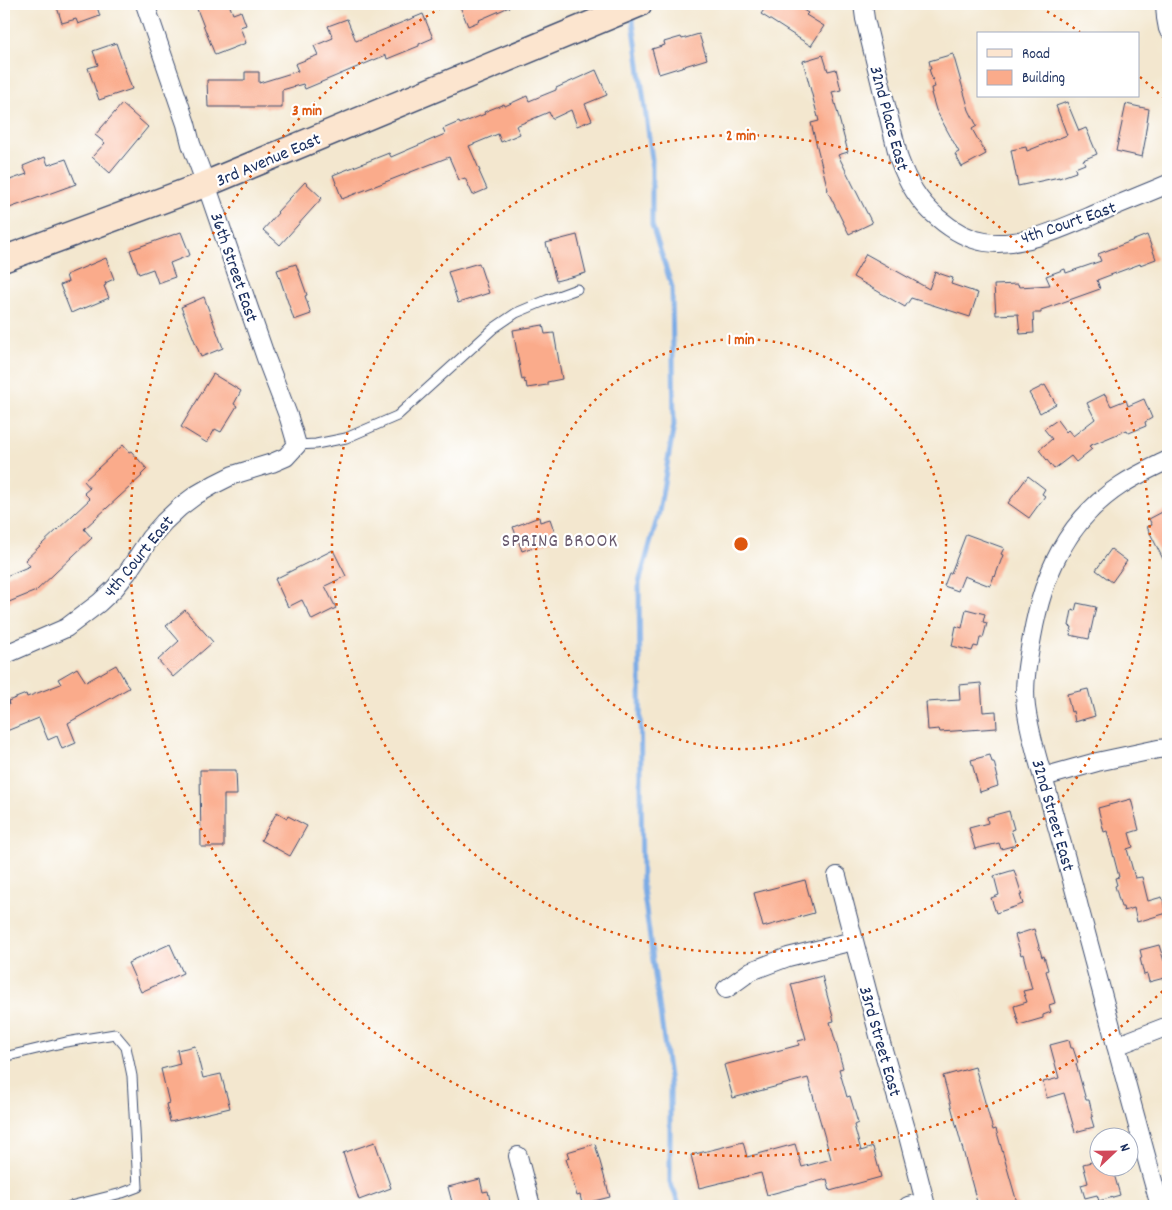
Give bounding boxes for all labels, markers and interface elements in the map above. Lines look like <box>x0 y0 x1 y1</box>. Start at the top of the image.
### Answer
legend <box>977 32 1140 98</box>
text: Road <box>1022 44 1050 66</box>
street label: 32nd Place East <box>862 63 914 174</box>
text: Building <box>1022 68 1065 90</box>
text: 3 min <box>292 101 322 123</box>
text: 2 min <box>726 126 756 148</box>
street label: 3rd Avenue East <box>213 128 325 195</box>
street label: 4th Court East <box>1018 196 1120 252</box>
street label: 36th Street East <box>202 210 263 326</box>
text: 1 min <box>728 330 754 352</box>
street label: 4th Court East <box>99 511 181 604</box>
district label: SPRING BROOK <box>502 529 618 556</box>
centre of rings <box>732 535 750 553</box>
street label: 32nd Street East <box>1024 757 1080 875</box>
street label: 33rd Street East <box>851 983 906 1100</box>
north arrow <box>1090 1128 1140 1178</box>
text: N <box>1114 1141 1135 1155</box>

